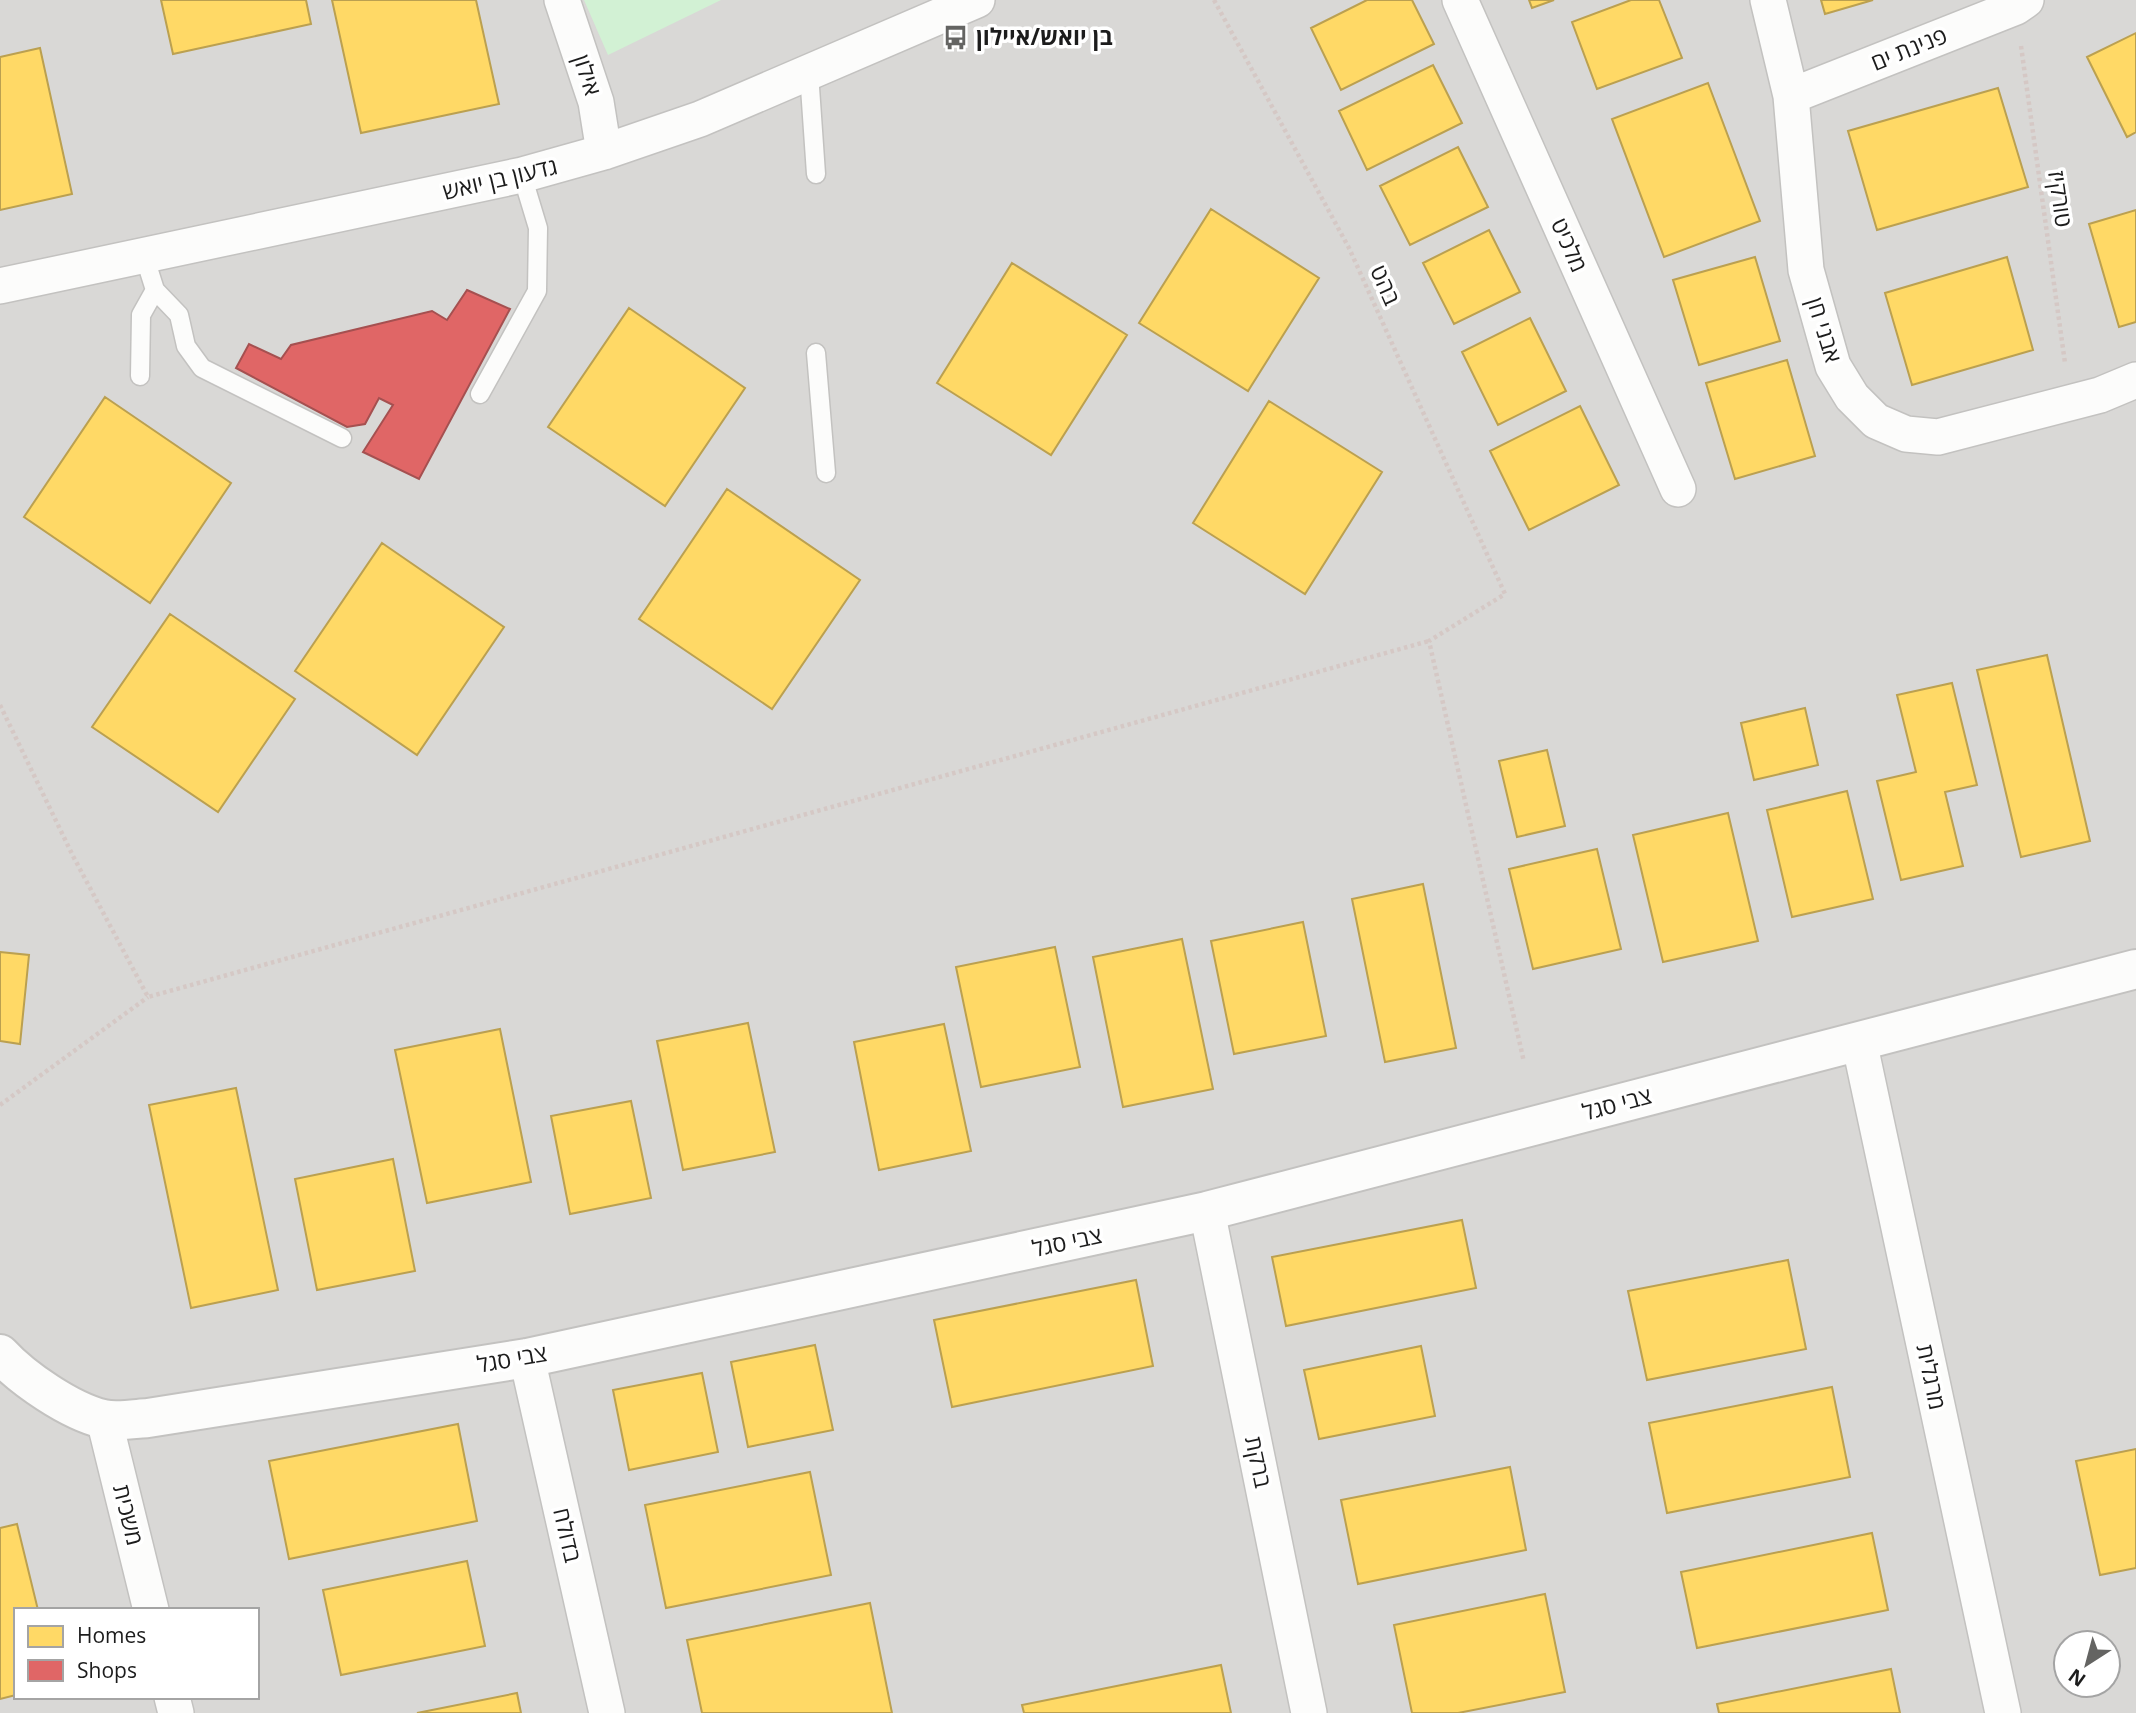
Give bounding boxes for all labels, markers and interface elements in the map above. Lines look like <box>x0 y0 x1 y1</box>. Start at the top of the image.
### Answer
street label: פנינת ים <box>1866 18 1951 78</box>
place label: בן יואש/איילון <box>976 20 1113 52</box>
bus stop icon: בן יואש/איילון <box>942 23 970 51</box>
street label: אילון <box>566 50 610 99</box>
street label: גדעון בן יואש <box>439 149 560 207</box>
street label: טורקיז <box>2041 168 2081 229</box>
street label: מלכיט <box>1544 212 1596 277</box>
street label: בהט <box>1363 259 1409 310</box>
street label: אבני חן <box>1800 293 1850 366</box>
street label: צבי סגל <box>1579 1078 1655 1128</box>
street label: צבי סגל <box>1029 1218 1105 1264</box>
street label: צבי סגל <box>474 1336 549 1380</box>
street label: מרגלית <box>1909 1341 1955 1413</box>
street label: ברקת <box>1238 1433 1280 1490</box>
street label: משכית <box>106 1481 152 1549</box>
street label: בדולח <box>546 1504 590 1565</box>
legend <box>14 1608 259 1699</box>
text: Homes <box>77 1621 146 1649</box>
north arrow <box>2052 1629 2122 1699</box>
text: Shops <box>77 1656 137 1684</box>
text: N <box>2063 1663 2091 1693</box>

